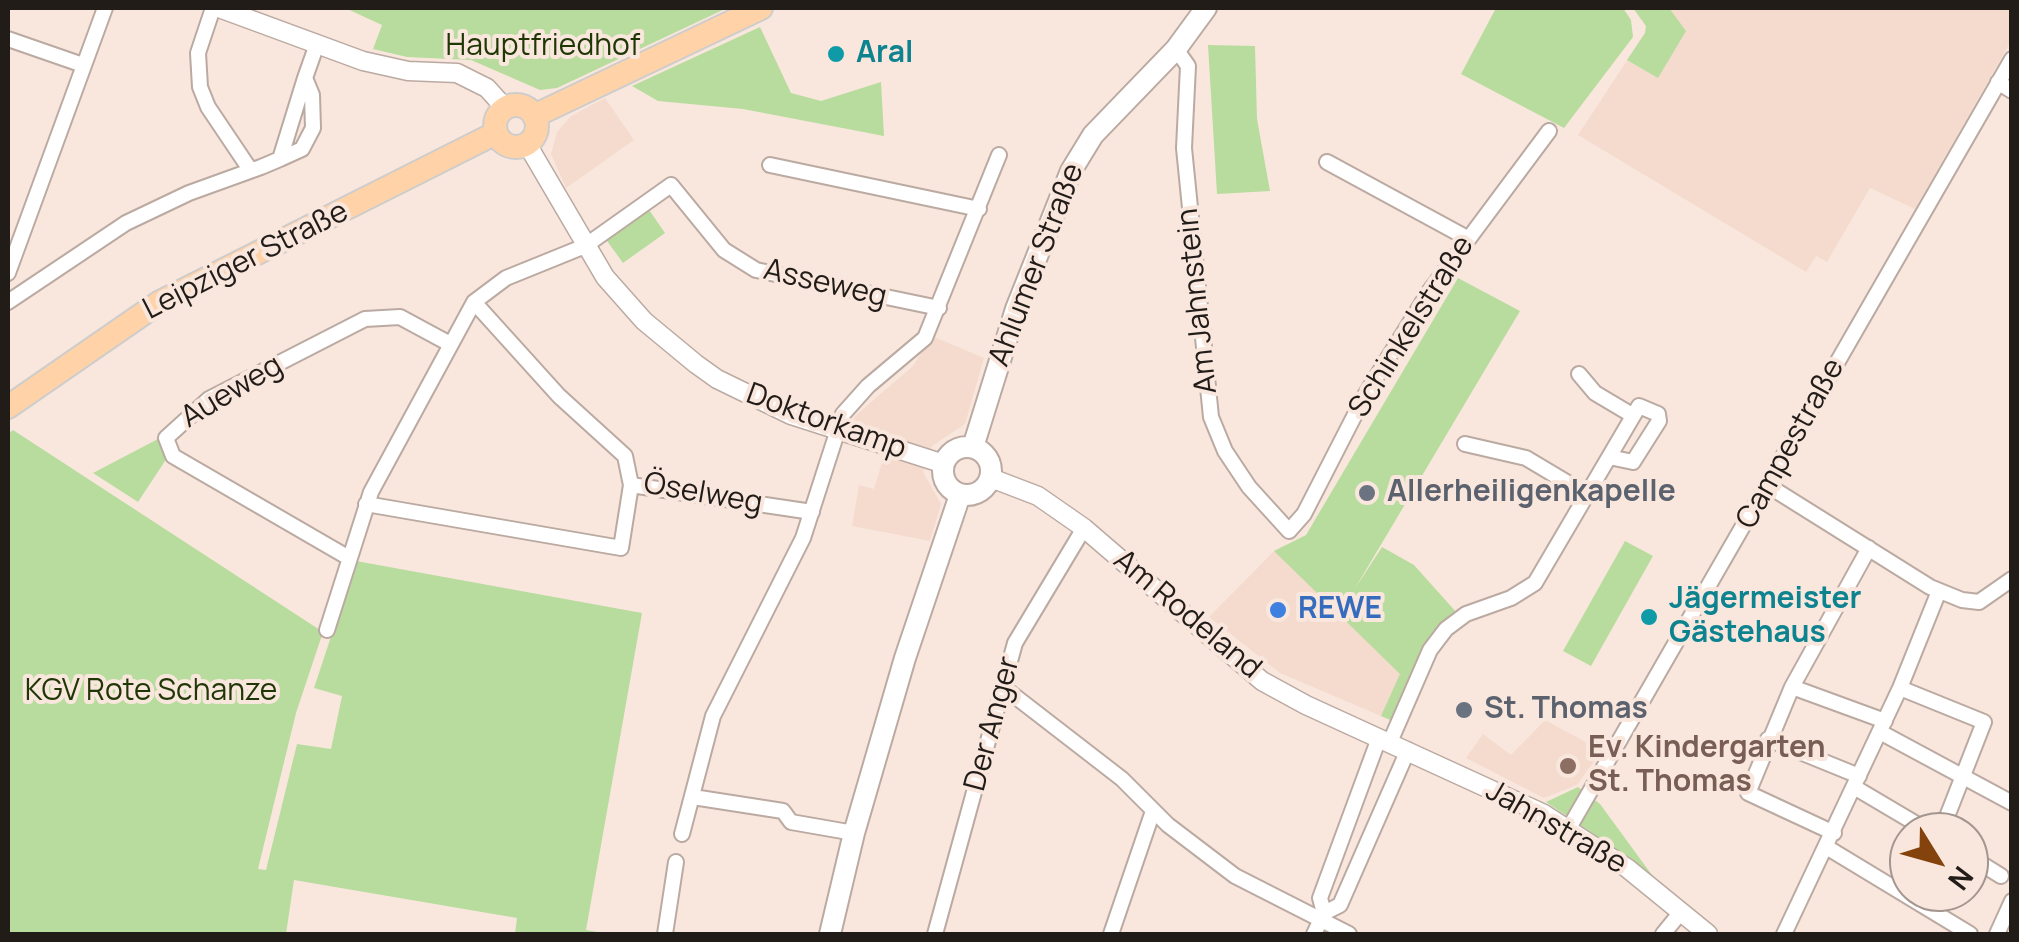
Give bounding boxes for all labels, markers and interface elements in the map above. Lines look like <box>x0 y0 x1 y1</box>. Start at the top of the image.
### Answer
park label: Hauptfriedhof <box>446 29 640 65</box>
place label: Aral <box>856 36 913 72</box>
marker: Aral <box>825 43 847 65</box>
street label: Ahlumer Straße <box>982 159 1092 371</box>
street label: Leipziger Straße <box>138 194 354 328</box>
street label: Am Jahnstein <box>1170 207 1226 395</box>
street label: Schinkelstraße <box>1342 230 1482 424</box>
street label: Asseweg <box>760 252 890 316</box>
street label: Aueweg <box>175 348 289 436</box>
street label: Campestraße <box>1729 353 1853 535</box>
street label: Doktorkamp <box>741 376 911 468</box>
street label: Öselweg <box>641 466 765 522</box>
place label: Allerheiligenkapelle <box>1387 475 1676 511</box>
marker: Allerheiligenkapelle <box>1356 482 1378 504</box>
street label: Am Rodeland <box>1106 543 1268 687</box>
place label: Jägermeister Gästehaus <box>1669 582 1861 652</box>
place label: REWE <box>1298 592 1382 628</box>
marker: REWE <box>1267 599 1289 621</box>
marker: Jägermeister Gästehaus <box>1638 606 1660 628</box>
street label: Der Anger <box>958 653 1028 795</box>
park label: KGV Rote Schanze <box>25 674 277 710</box>
place label: St. Thomas <box>1484 692 1648 728</box>
marker: St. Thomas <box>1453 699 1475 721</box>
place label: Ev. Kindergarten St. Thomas <box>1588 731 1825 802</box>
marker: Ev. Kindergarten St. Thomas <box>1557 755 1579 777</box>
street label: Jahnstraße <box>1479 773 1633 883</box>
north arrow <box>1889 812 1989 912</box>
text: N <box>1940 859 1983 898</box>

